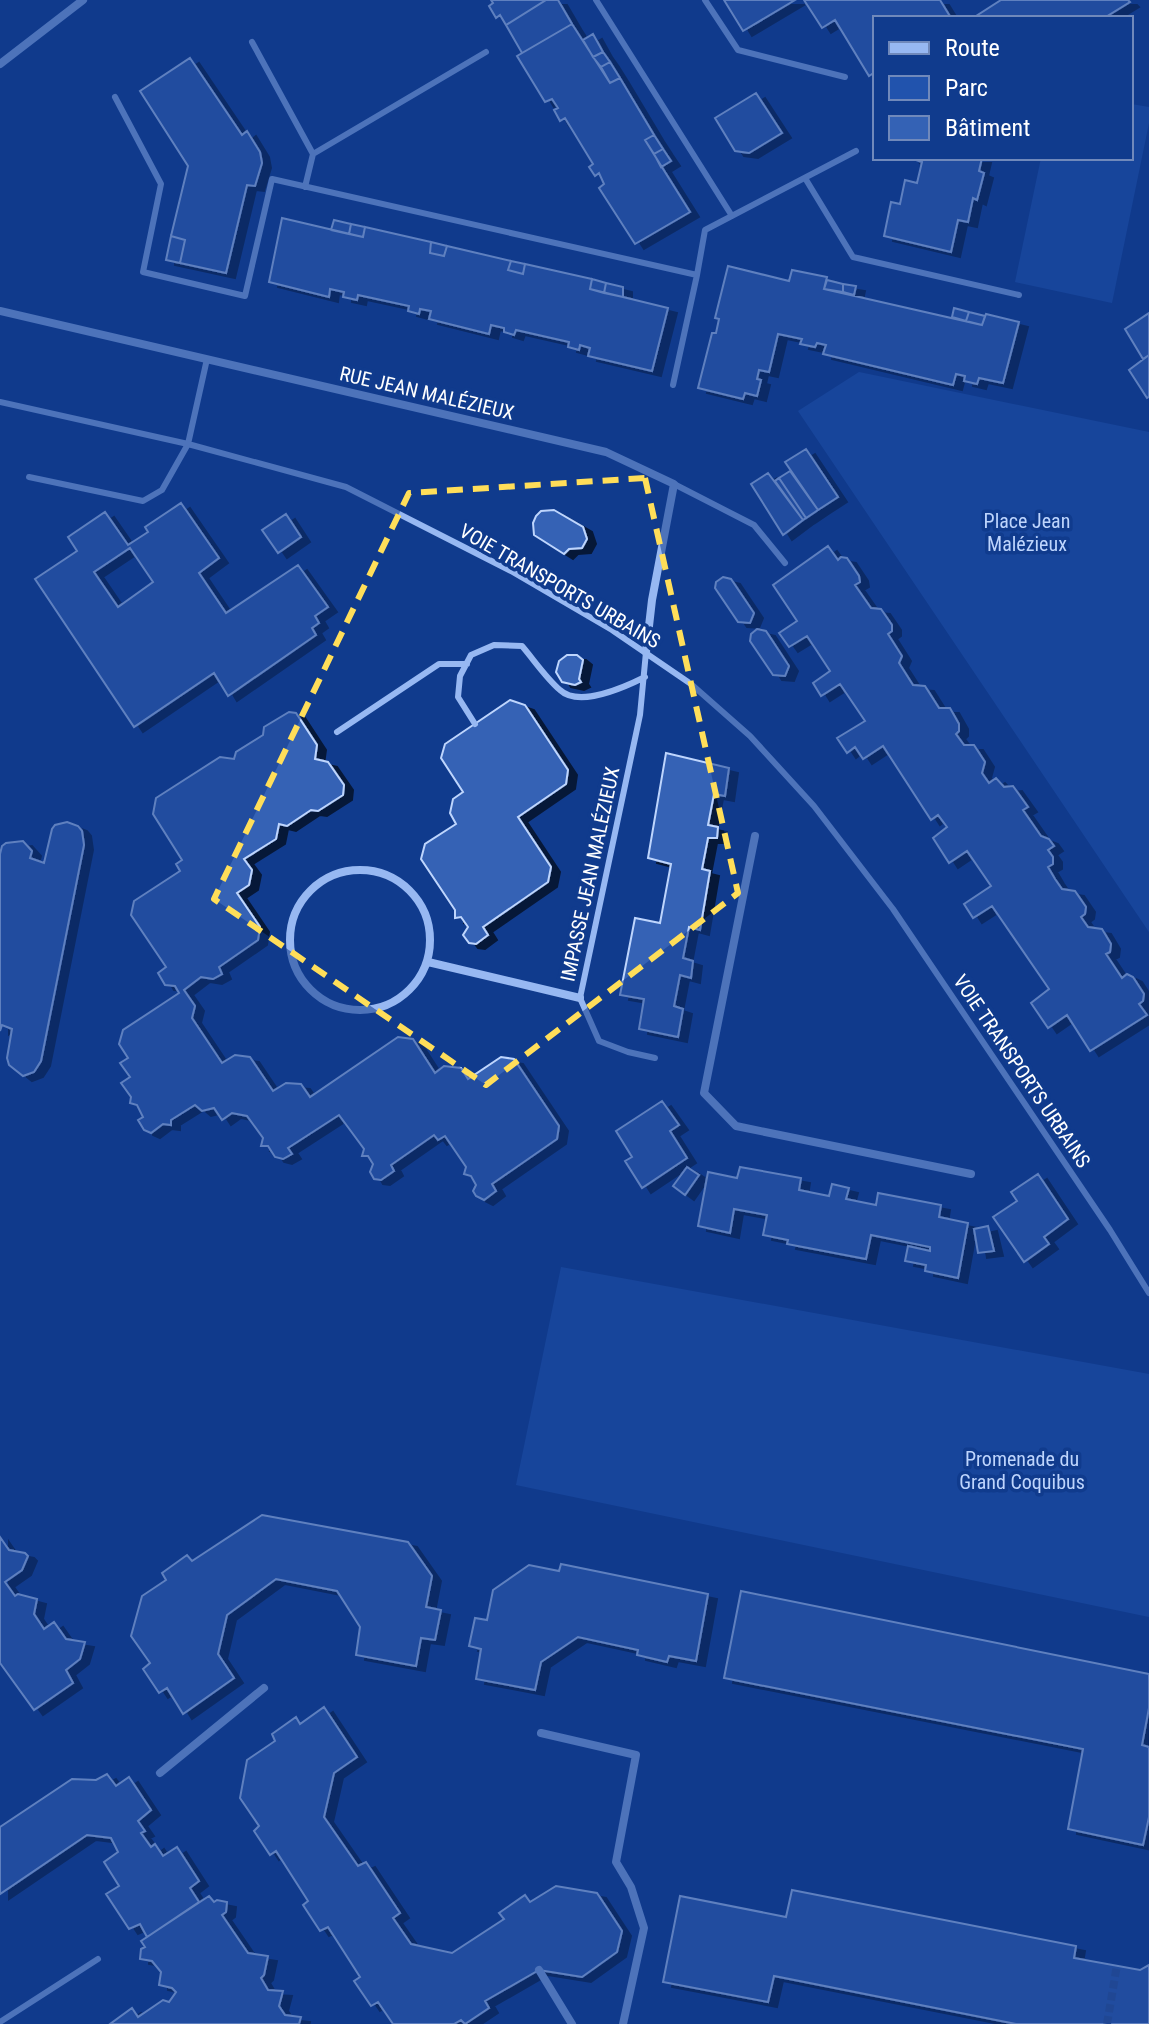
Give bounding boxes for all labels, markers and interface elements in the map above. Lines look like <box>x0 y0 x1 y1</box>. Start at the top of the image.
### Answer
legend <box>873 16 1133 160</box>
text: Route <box>945 34 1000 62</box>
text: Parc <box>945 74 988 102</box>
text: Bâtiment <box>945 114 1030 142</box>
street label: RUE JEAN MALÉZIEUX <box>337 361 517 425</box>
park label: Place Jean Malézieux <box>984 509 1070 556</box>
street label: VOIE TRANSPORTS URBAINS <box>455 519 665 653</box>
street label: IMPASSE JEAN MALÉZIEUX <box>556 765 624 983</box>
street label: VOIE TRANSPORTS URBAINS <box>948 970 1096 1172</box>
park label: Promenade du Grand Coquibus <box>959 1447 1085 1494</box>

